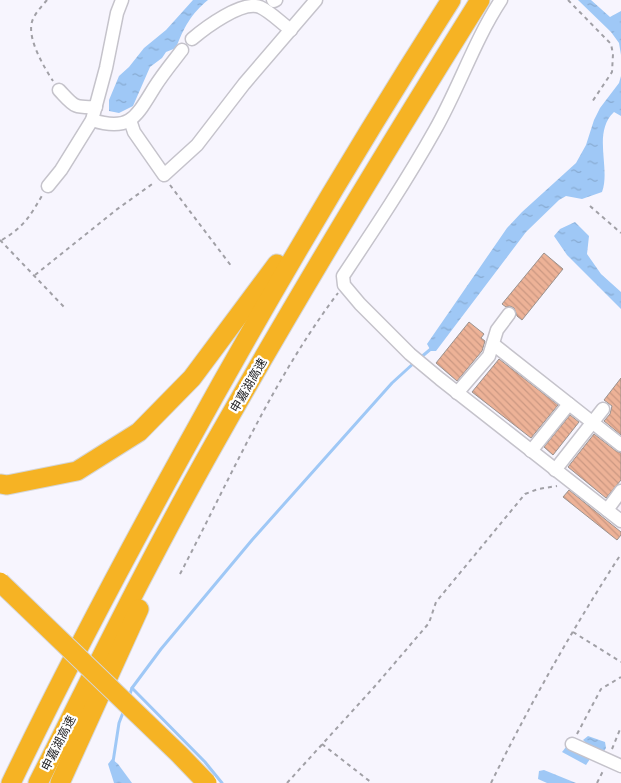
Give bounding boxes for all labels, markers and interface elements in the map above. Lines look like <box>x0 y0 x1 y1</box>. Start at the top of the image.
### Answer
street label: 申嘉湖高速 <box>227 355 269 415</box>
street label: 申嘉湖高速 <box>38 713 78 773</box>

